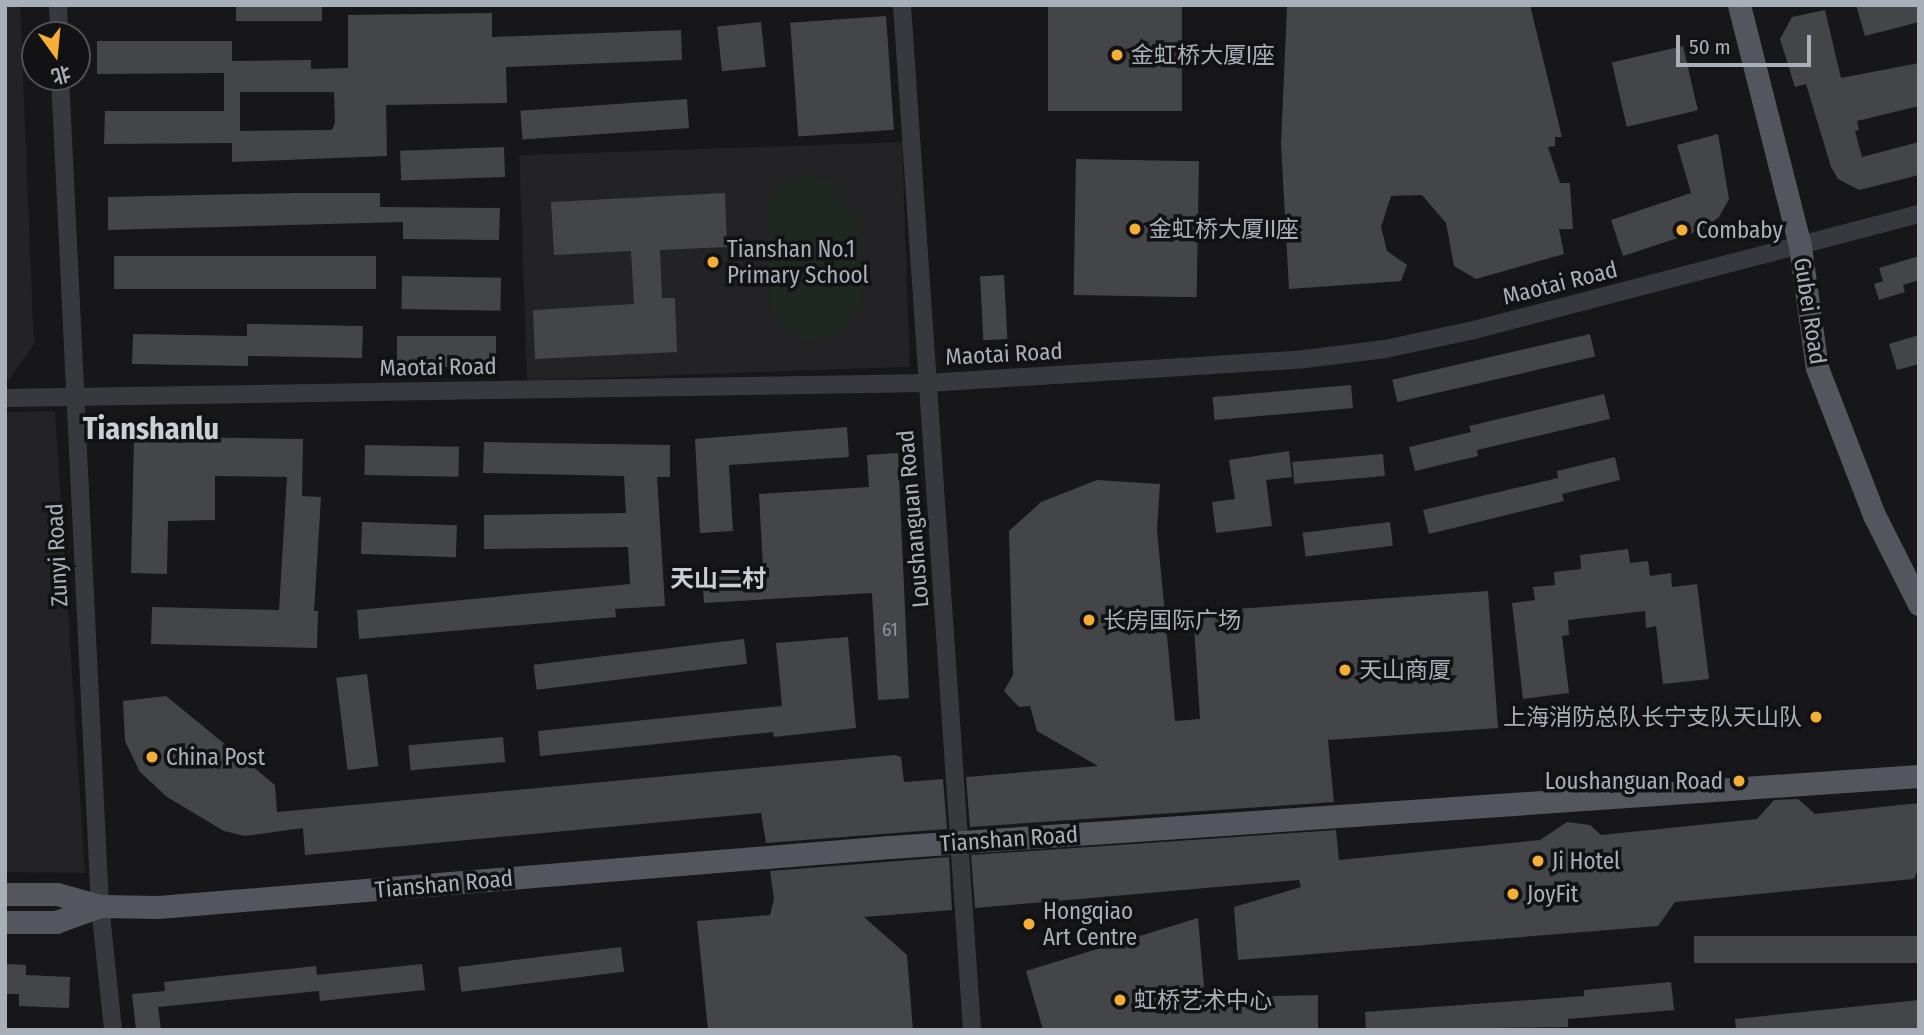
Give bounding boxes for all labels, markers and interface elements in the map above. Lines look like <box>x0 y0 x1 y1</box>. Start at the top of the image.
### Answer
north arrow <box>21 21 91 91</box>
scale bar <box>1679 21 1814 65</box>
text: 50 m <box>1689 34 1731 60</box>
place label: 金虹桥大厦I座 <box>1131 41 1275 69</box>
marker: 金虹桥大厦I座 <box>1109 47 1125 63</box>
text: 北 <box>49 61 73 88</box>
place label: 金虹桥大厦II座 <box>1149 215 1299 243</box>
place label: Combaby <box>1696 216 1783 244</box>
marker: 金虹桥大厦II座 <box>1127 221 1143 237</box>
marker: Combaby <box>1674 222 1690 238</box>
place label: Tianshan No.1 Primary School <box>727 235 869 289</box>
marker: Tianshan No.1 Primary School <box>705 254 721 270</box>
street label: Maotai Road <box>1500 255 1620 311</box>
street label: Gubei Road <box>1788 256 1832 366</box>
street label: Maotai Road <box>945 337 1063 371</box>
street label: Maotai Road <box>379 352 497 382</box>
district label: Tianshanlu <box>83 411 219 447</box>
street label: Loushanguan Road <box>891 429 935 609</box>
street label: Zunyi Road <box>41 503 73 607</box>
district label: 天山二村 <box>670 566 766 594</box>
place label: 长房国际广场 <box>1103 606 1241 634</box>
marker: 长房国际广场 <box>1081 612 1097 628</box>
house number: 61 <box>882 619 898 641</box>
place label: 天山商厦 <box>1359 656 1451 684</box>
marker: 天山商厦 <box>1337 662 1353 678</box>
place label: 上海消防总队长宁支队天山队 <box>1503 703 1802 731</box>
marker: 上海消防总队长宁支队天山队 <box>1808 709 1824 725</box>
place label: China Post <box>166 743 265 771</box>
marker: China Post <box>144 749 160 765</box>
place label: Loushanguan Road <box>1545 767 1723 795</box>
marker: Loushanguan Road <box>1729 771 1749 791</box>
street label: Tianshan Road <box>939 820 1079 858</box>
place label: Ji Hotel <box>1552 847 1620 875</box>
marker: Ji Hotel <box>1530 853 1546 869</box>
street label: Tianshan Road <box>374 864 514 904</box>
place label: JoyFit <box>1527 880 1578 908</box>
marker: JoyFit <box>1505 886 1521 902</box>
place label: Hongqiao Art Centre <box>1043 897 1137 951</box>
marker: Hongqiao Art Centre <box>1021 916 1037 932</box>
place label: 虹桥艺术中心 <box>1134 986 1272 1014</box>
marker: 虹桥艺术中心 <box>1112 992 1128 1008</box>

